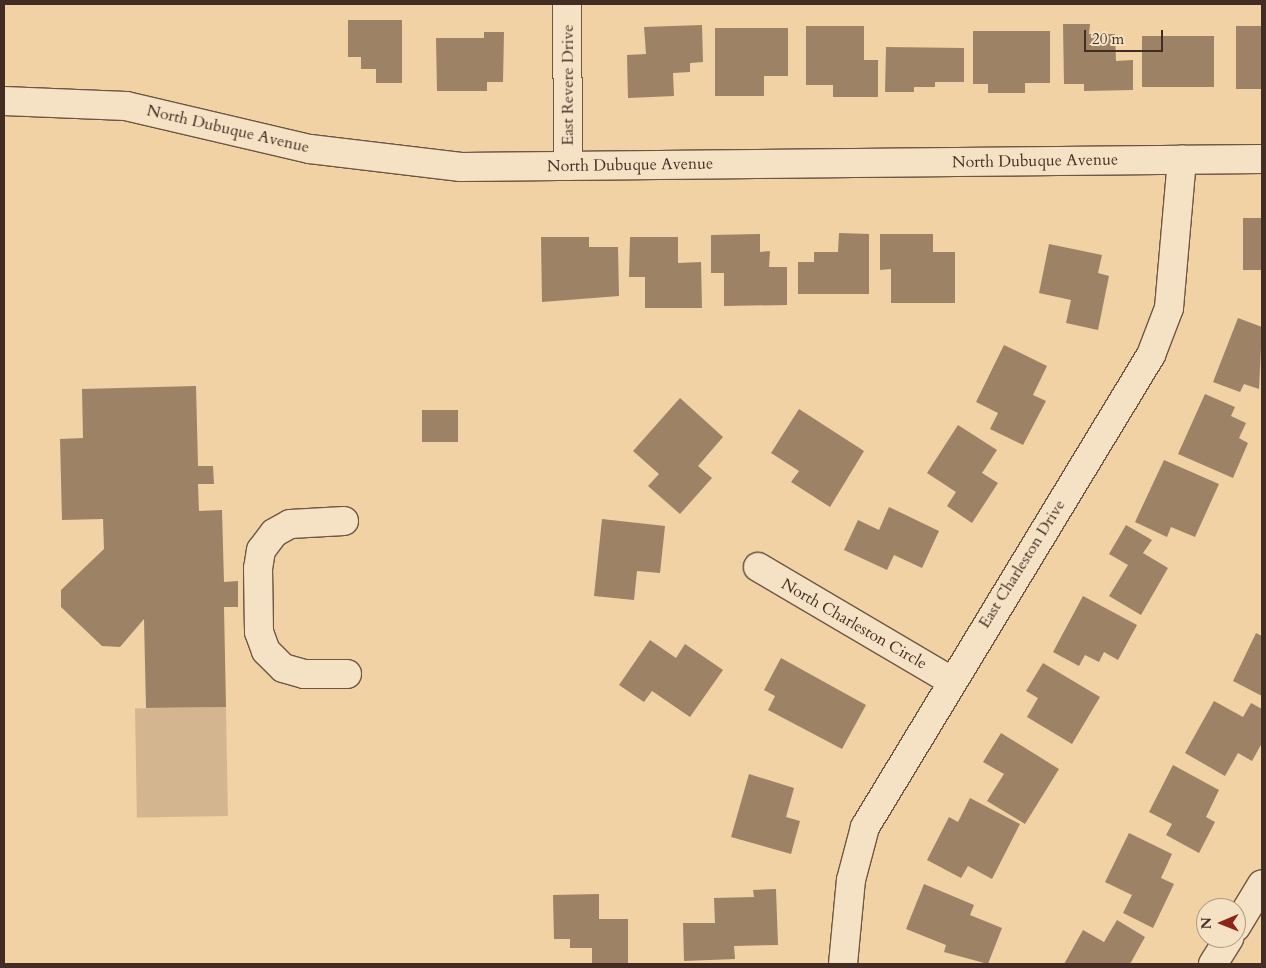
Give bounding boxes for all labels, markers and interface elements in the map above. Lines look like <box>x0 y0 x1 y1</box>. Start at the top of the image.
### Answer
scale bar <box>1086 20 1165 52</box>
street label: East Revere Drive <box>558 24 578 146</box>
text: 20 m <box>1092 29 1124 49</box>
street label: North Dubuque Avenue <box>145 101 311 157</box>
street label: North Dubuque Avenue <box>952 150 1118 172</box>
street label: North Dubuque Avenue <box>547 154 713 176</box>
street label: East Charleston Drive <box>975 496 1069 632</box>
street label: North Charleston Circle <box>778 574 930 674</box>
north arrow <box>1196 898 1246 948</box>
text: N <box>1197 917 1216 929</box>

